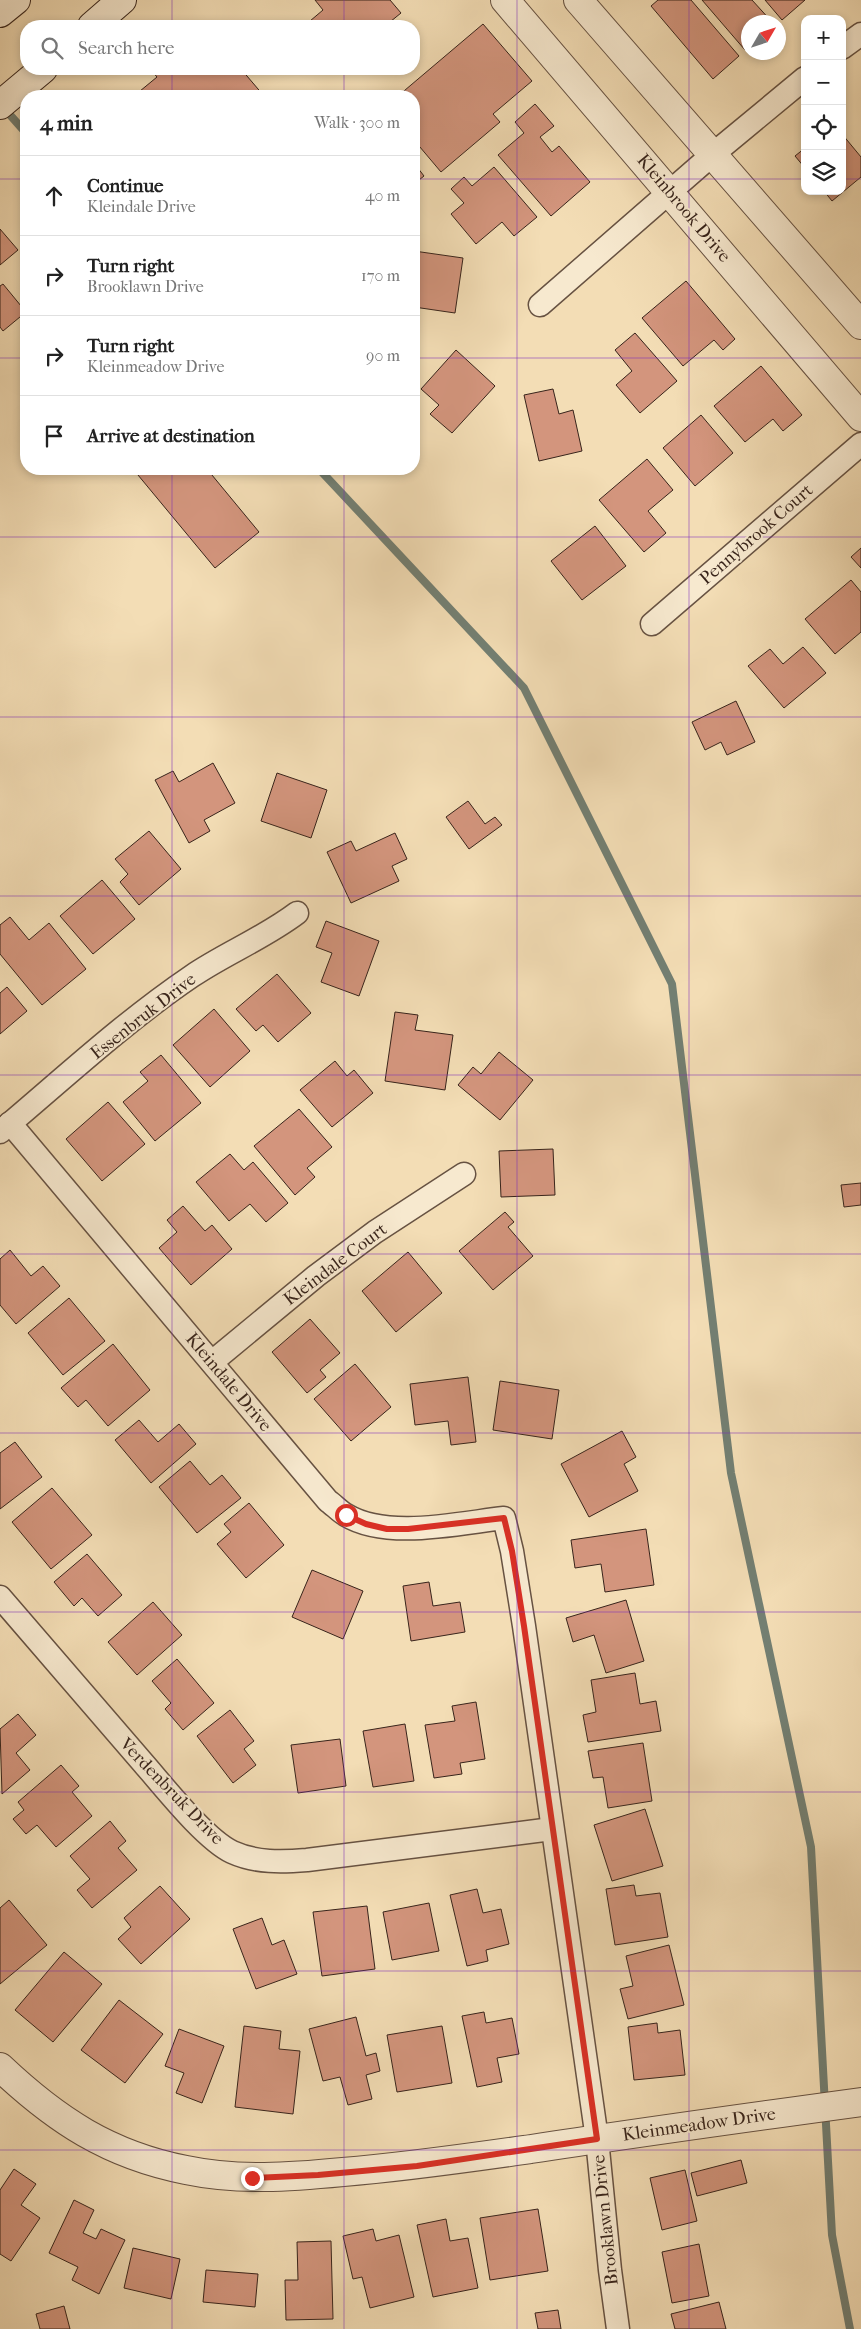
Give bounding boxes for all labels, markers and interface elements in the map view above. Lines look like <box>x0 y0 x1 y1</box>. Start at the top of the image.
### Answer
north arrow <box>741 15 786 60</box>
map controls <box>801 15 846 195</box>
button: + <box>801 15 846 60</box>
search box <box>20 20 420 75</box>
icon: search <box>38 34 66 62</box>
text: Search here <box>78 37 174 59</box>
button: − <box>801 60 846 105</box>
button: locate <box>801 105 846 150</box>
text: 4 min <box>40 111 93 135</box>
text: Walk · 300 m <box>314 113 400 132</box>
street label: Kleinbrook Drive <box>632 150 735 267</box>
button: layers <box>801 150 846 195</box>
text: Continue <box>87 175 163 197</box>
icon: ahead <box>40 182 68 210</box>
text: 40 m <box>365 186 400 205</box>
text: Kleindale Drive <box>87 197 196 216</box>
text: Turn right <box>87 255 174 277</box>
icon: right <box>40 262 68 290</box>
text: 170 m <box>361 266 400 285</box>
text: Brooklawn Drive <box>87 277 204 296</box>
text: Turn right <box>87 335 174 357</box>
icon: right <box>40 342 68 370</box>
text: 90 m <box>366 346 400 365</box>
text: Kleinmeadow Drive <box>87 357 224 376</box>
icon: arrive <box>40 422 68 450</box>
text: Arrive at destination <box>87 425 255 447</box>
street label: Pennybrook Court <box>696 479 818 589</box>
street label: Essenbruk Drive <box>86 969 200 1064</box>
street label: Kleindale Court <box>280 1218 391 1310</box>
street label: Kleindale Drive <box>181 1329 276 1436</box>
route start <box>335 1504 358 1527</box>
street label: Verdenbruk Drive <box>115 1733 228 1849</box>
street label: Kleinmeadow Drive <box>621 2103 777 2146</box>
street label: Brooklawn Drive <box>588 2153 623 2286</box>
route end <box>241 2167 264 2190</box>

